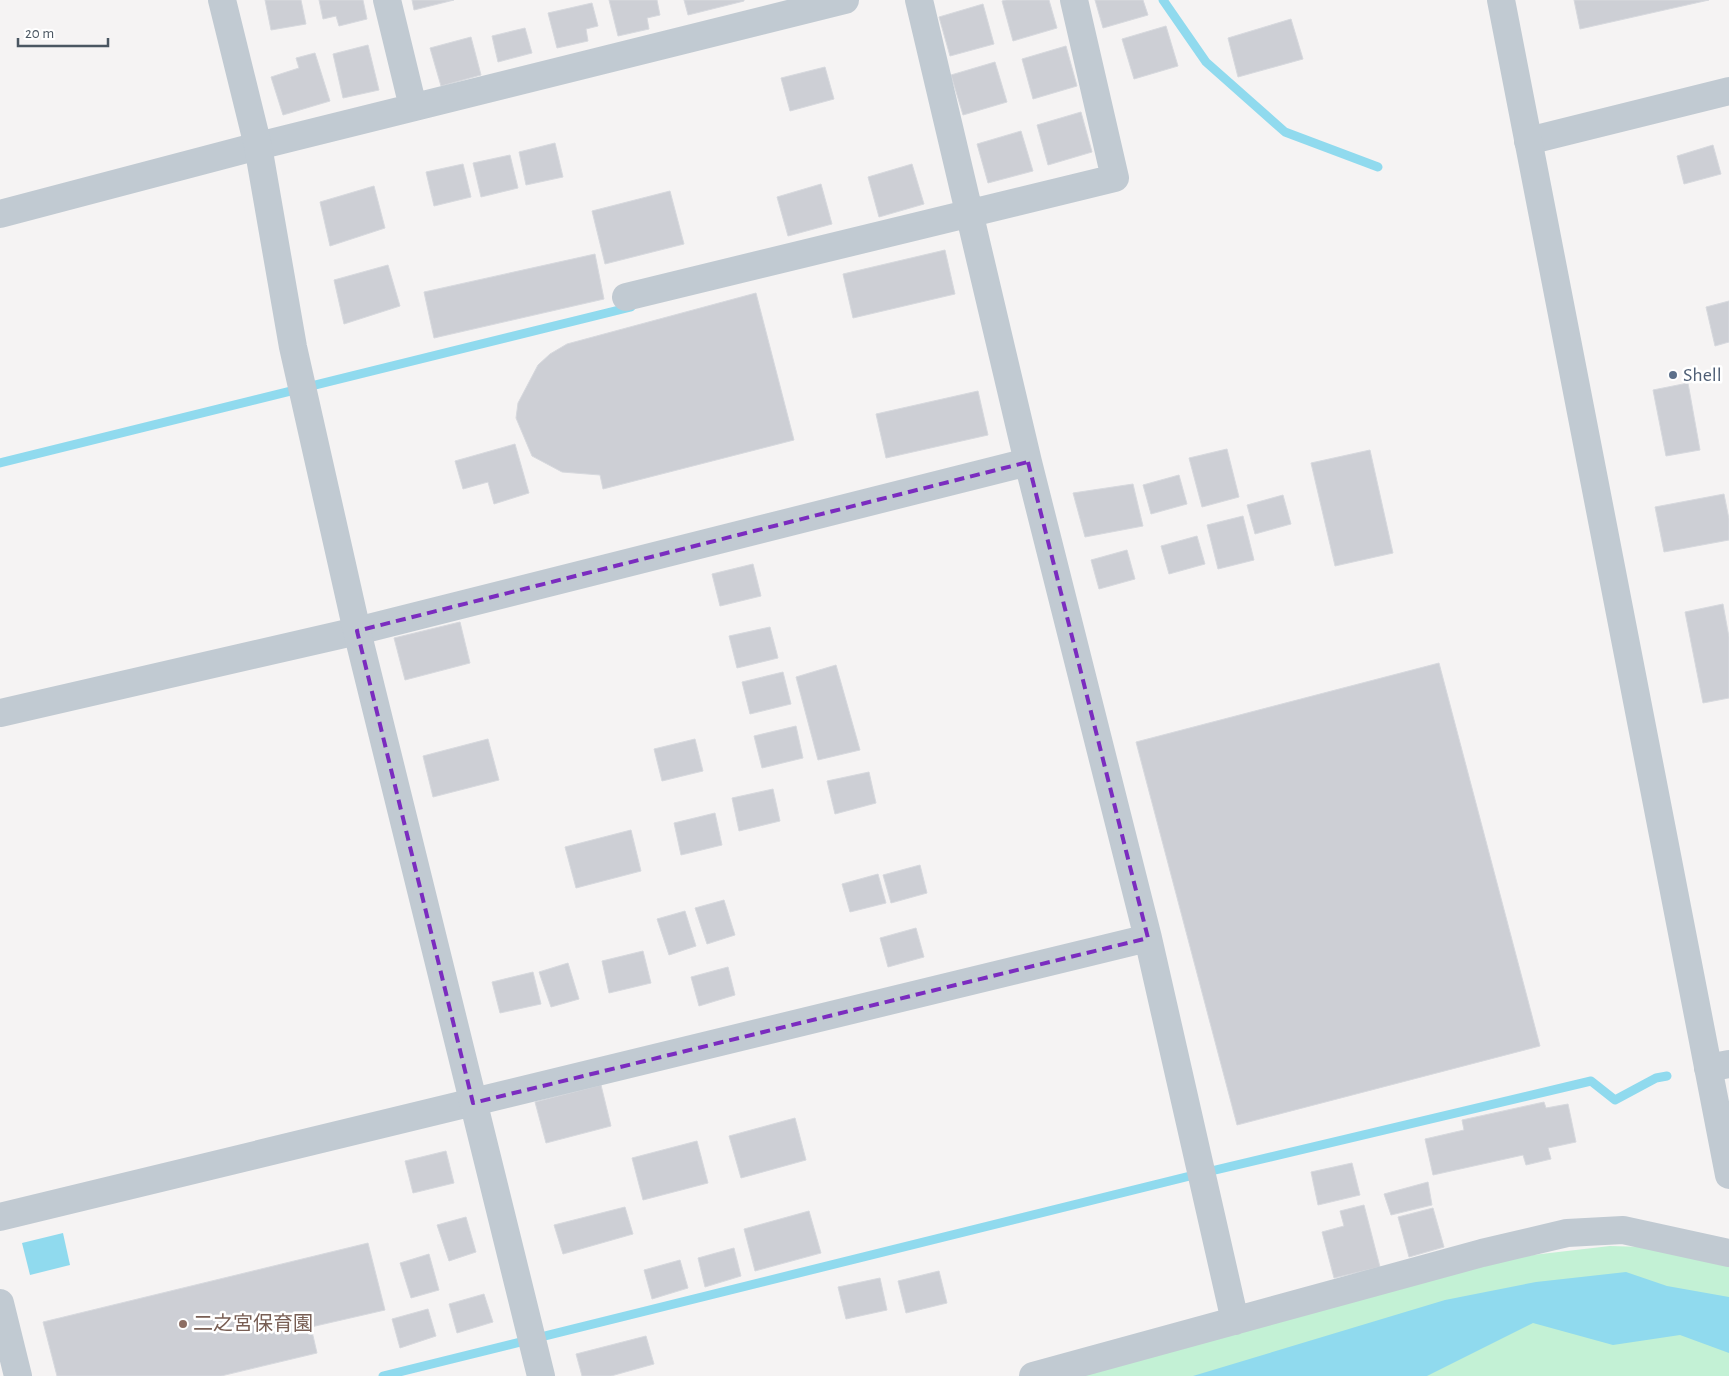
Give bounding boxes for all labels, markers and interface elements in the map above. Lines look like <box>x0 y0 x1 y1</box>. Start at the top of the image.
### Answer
scale bar <box>18 15 108 47</box>
text: 20 m <box>25 26 54 41</box>
place label: Shell <box>1683 365 1722 385</box>
marker: Shell <box>1667 369 1679 381</box>
place label: 二之宮保育園 <box>193 1313 313 1334</box>
marker: 二之宮保育園 <box>177 1318 189 1330</box>

